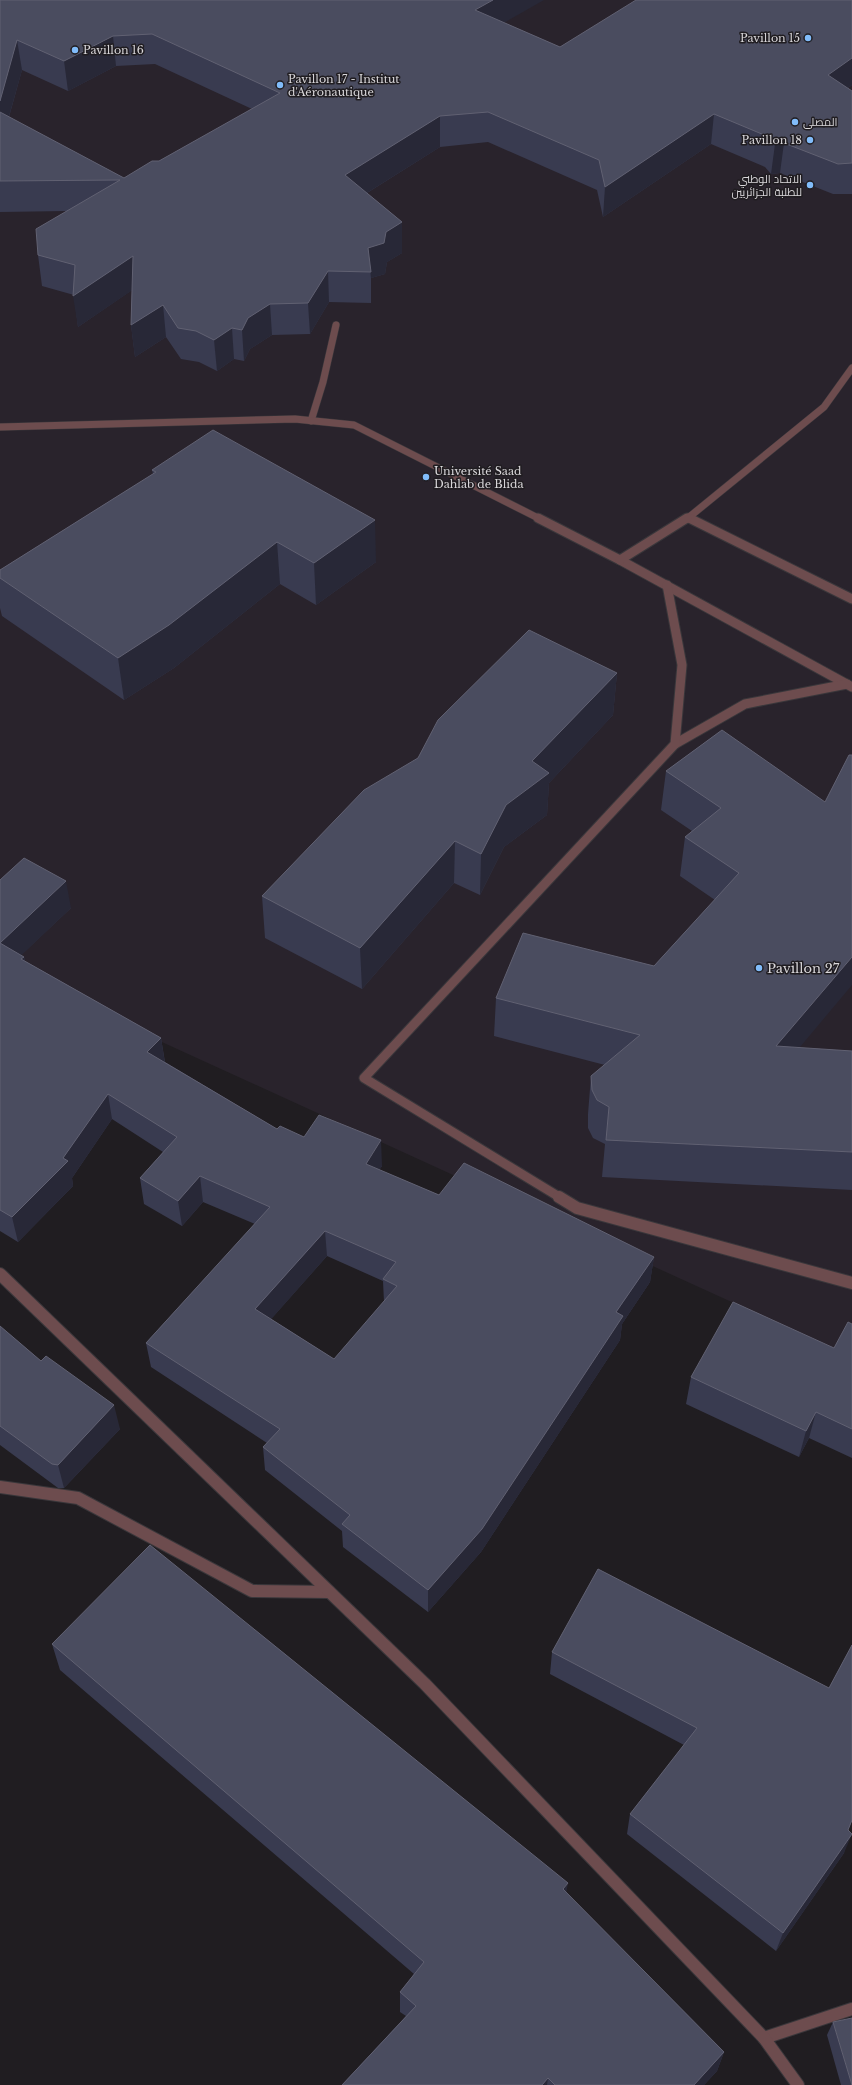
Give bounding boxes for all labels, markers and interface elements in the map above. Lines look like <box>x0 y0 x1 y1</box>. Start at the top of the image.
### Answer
place label: Pavillon 15 <box>740 31 800 45</box>
marker: Pavillon 15 <box>803 33 813 43</box>
place label: Pavillon 16 <box>83 43 144 57</box>
marker: Pavillon 16 <box>70 45 80 55</box>
place label: Pavillon 17 - Institut d'Aéronautique <box>288 72 400 99</box>
marker: Pavillon 17 - Institut d'Aéronautique <box>275 80 285 90</box>
place label: المصلى <box>803 115 837 129</box>
marker: المصلى <box>790 117 800 127</box>
place label: Pavillon 18 <box>742 133 802 147</box>
marker: Pavillon 18 <box>805 135 815 145</box>
place label: الاتحاد الوطني للطلبة الجزائريين <box>731 172 802 199</box>
marker: الاتحاد الوطني للطلبة الجزائريين <box>805 180 815 190</box>
place label: Université Saad Dahlab de Blida <box>434 464 524 491</box>
marker: Université Saad Dahlab de Blida <box>421 472 431 482</box>
place label: Pavillon 27 <box>767 960 840 977</box>
marker: Pavillon 27 <box>754 963 764 973</box>

